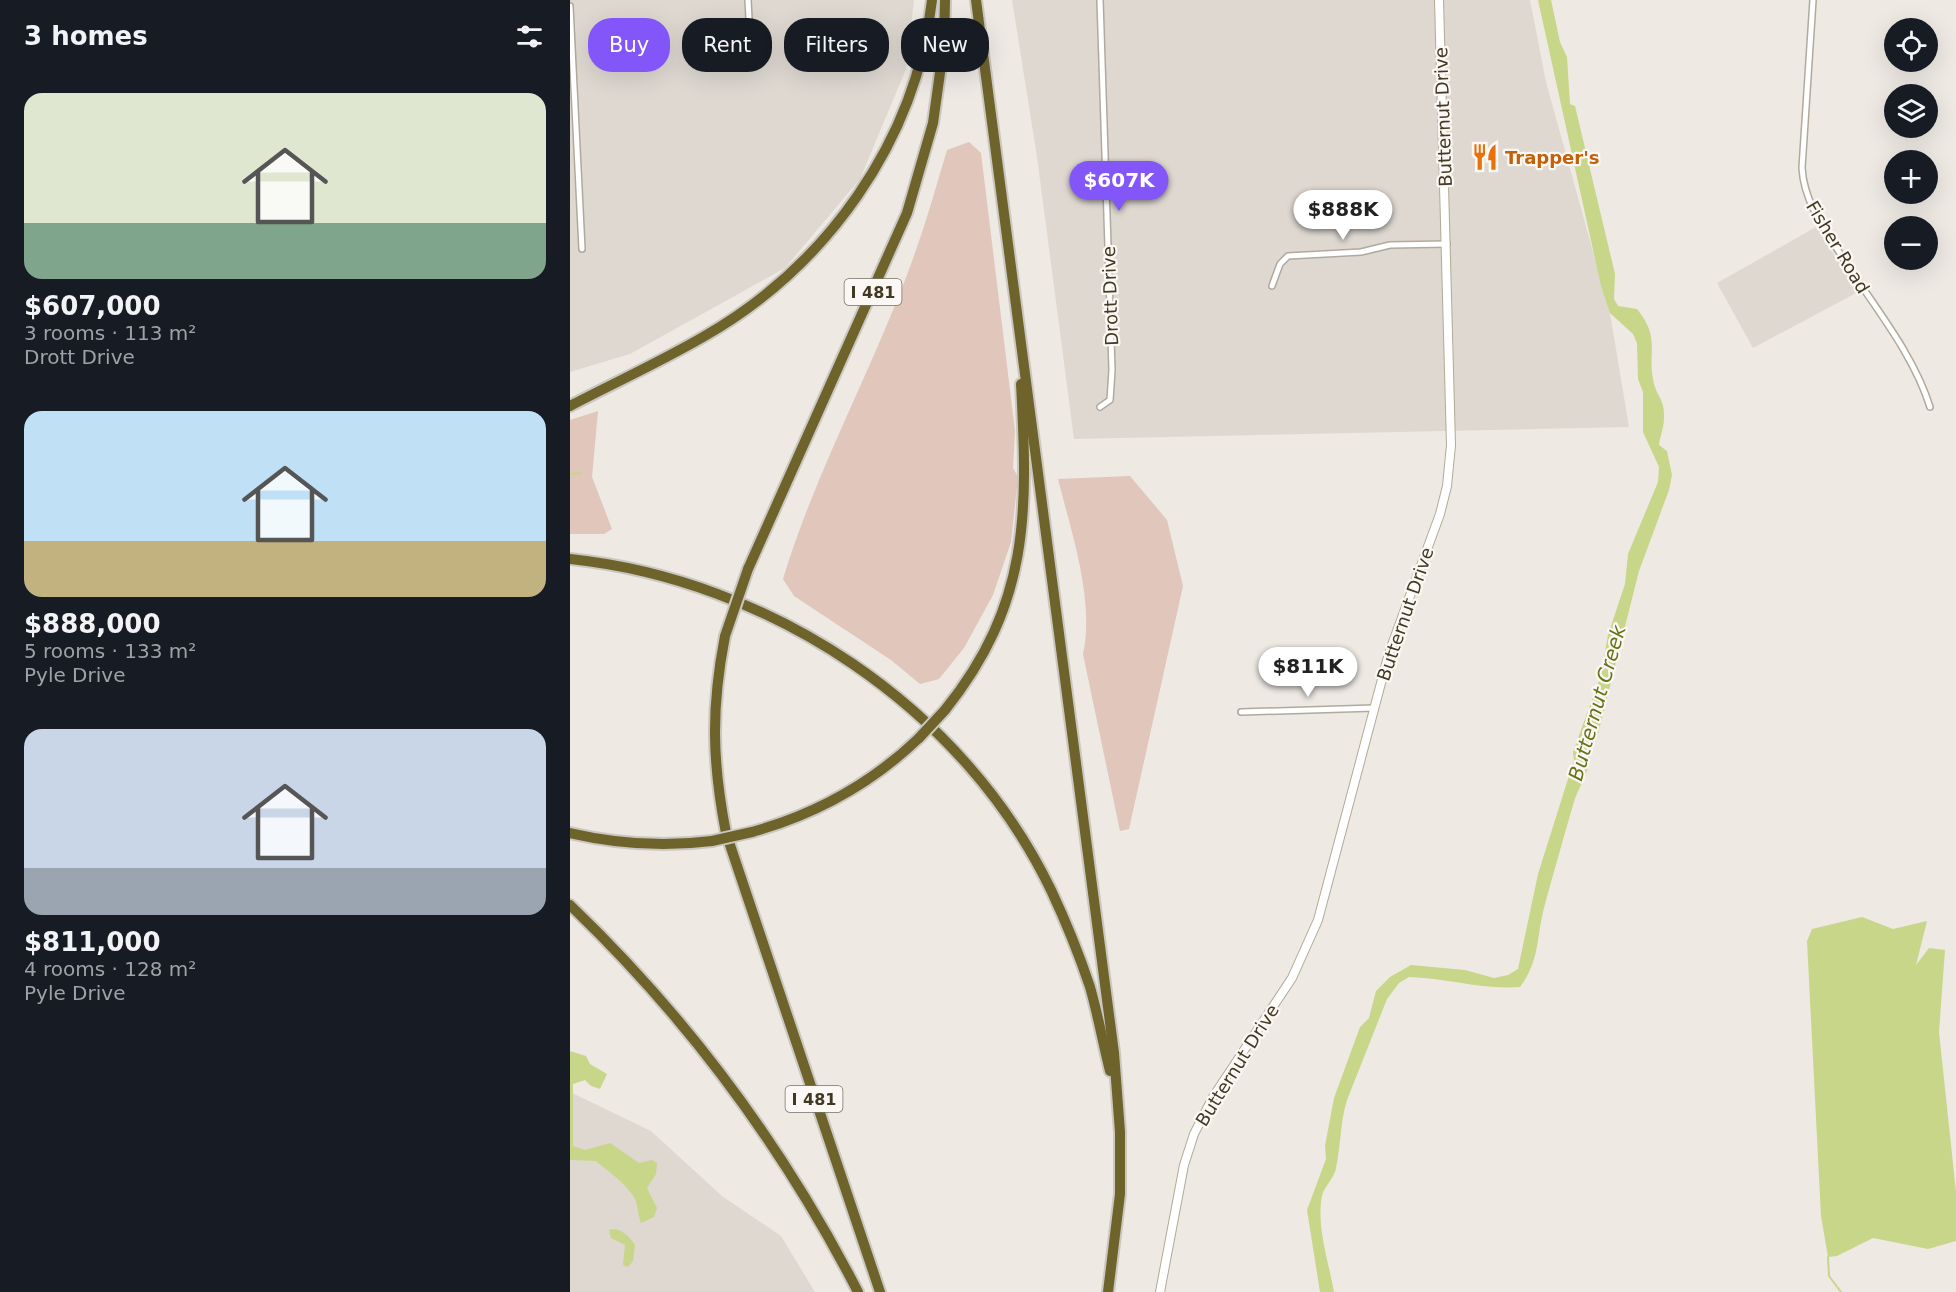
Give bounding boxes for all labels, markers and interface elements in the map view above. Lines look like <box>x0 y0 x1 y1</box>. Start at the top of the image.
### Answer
chip: Buy <box>588 18 670 72</box>
chip: Rent <box>682 18 772 72</box>
chip: Filters <box>784 18 889 72</box>
chip: New <box>901 18 989 72</box>
map controls <box>1884 18 1938 270</box>
button: locate <box>1884 18 1938 72</box>
icon: filters <box>513 20 546 53</box>
text: 3 homes <box>24 21 148 51</box>
street label: Butternut Drive <box>1430 47 1456 187</box>
button: layers <box>1884 84 1938 138</box>
icon: home <box>231 132 339 240</box>
restaurant icon: Trapper's <box>1470 142 1500 172</box>
place label: Trapper's <box>1505 147 1599 168</box>
button: + <box>1884 150 1938 204</box>
pin: $607K <box>1077 161 1161 212</box>
text: $607K <box>1083 168 1155 192</box>
pin: $888K <box>1301 190 1385 241</box>
text: $888K <box>1307 197 1379 221</box>
street label: Fisher Road <box>1802 197 1874 297</box>
button: − <box>1884 216 1938 270</box>
street label: Drott Drive <box>1098 246 1122 346</box>
road number: I 481 <box>844 279 902 305</box>
text: $607,000 <box>24 291 161 321</box>
text: 3 rooms · 113 m² <box>24 321 196 345</box>
text: Drott Drive <box>24 345 135 369</box>
icon: home <box>231 450 339 558</box>
street label: Butternut Drive <box>1372 545 1438 683</box>
text: $888,000 <box>24 609 161 639</box>
water label: Butternut Creek <box>1563 621 1631 783</box>
text: 5 rooms · 133 m² <box>24 639 196 663</box>
pin: $811K <box>1266 647 1350 698</box>
text: $811K <box>1272 654 1344 678</box>
text: Pyle Drive <box>24 663 125 687</box>
icon: home <box>231 768 339 876</box>
text: $811,000 <box>24 927 161 957</box>
text: 4 rooms · 128 m² <box>24 957 196 981</box>
text: Pyle Drive <box>24 981 125 1005</box>
street label: Butternut Drive <box>1191 1000 1283 1130</box>
road number: I 481 <box>786 1086 842 1112</box>

